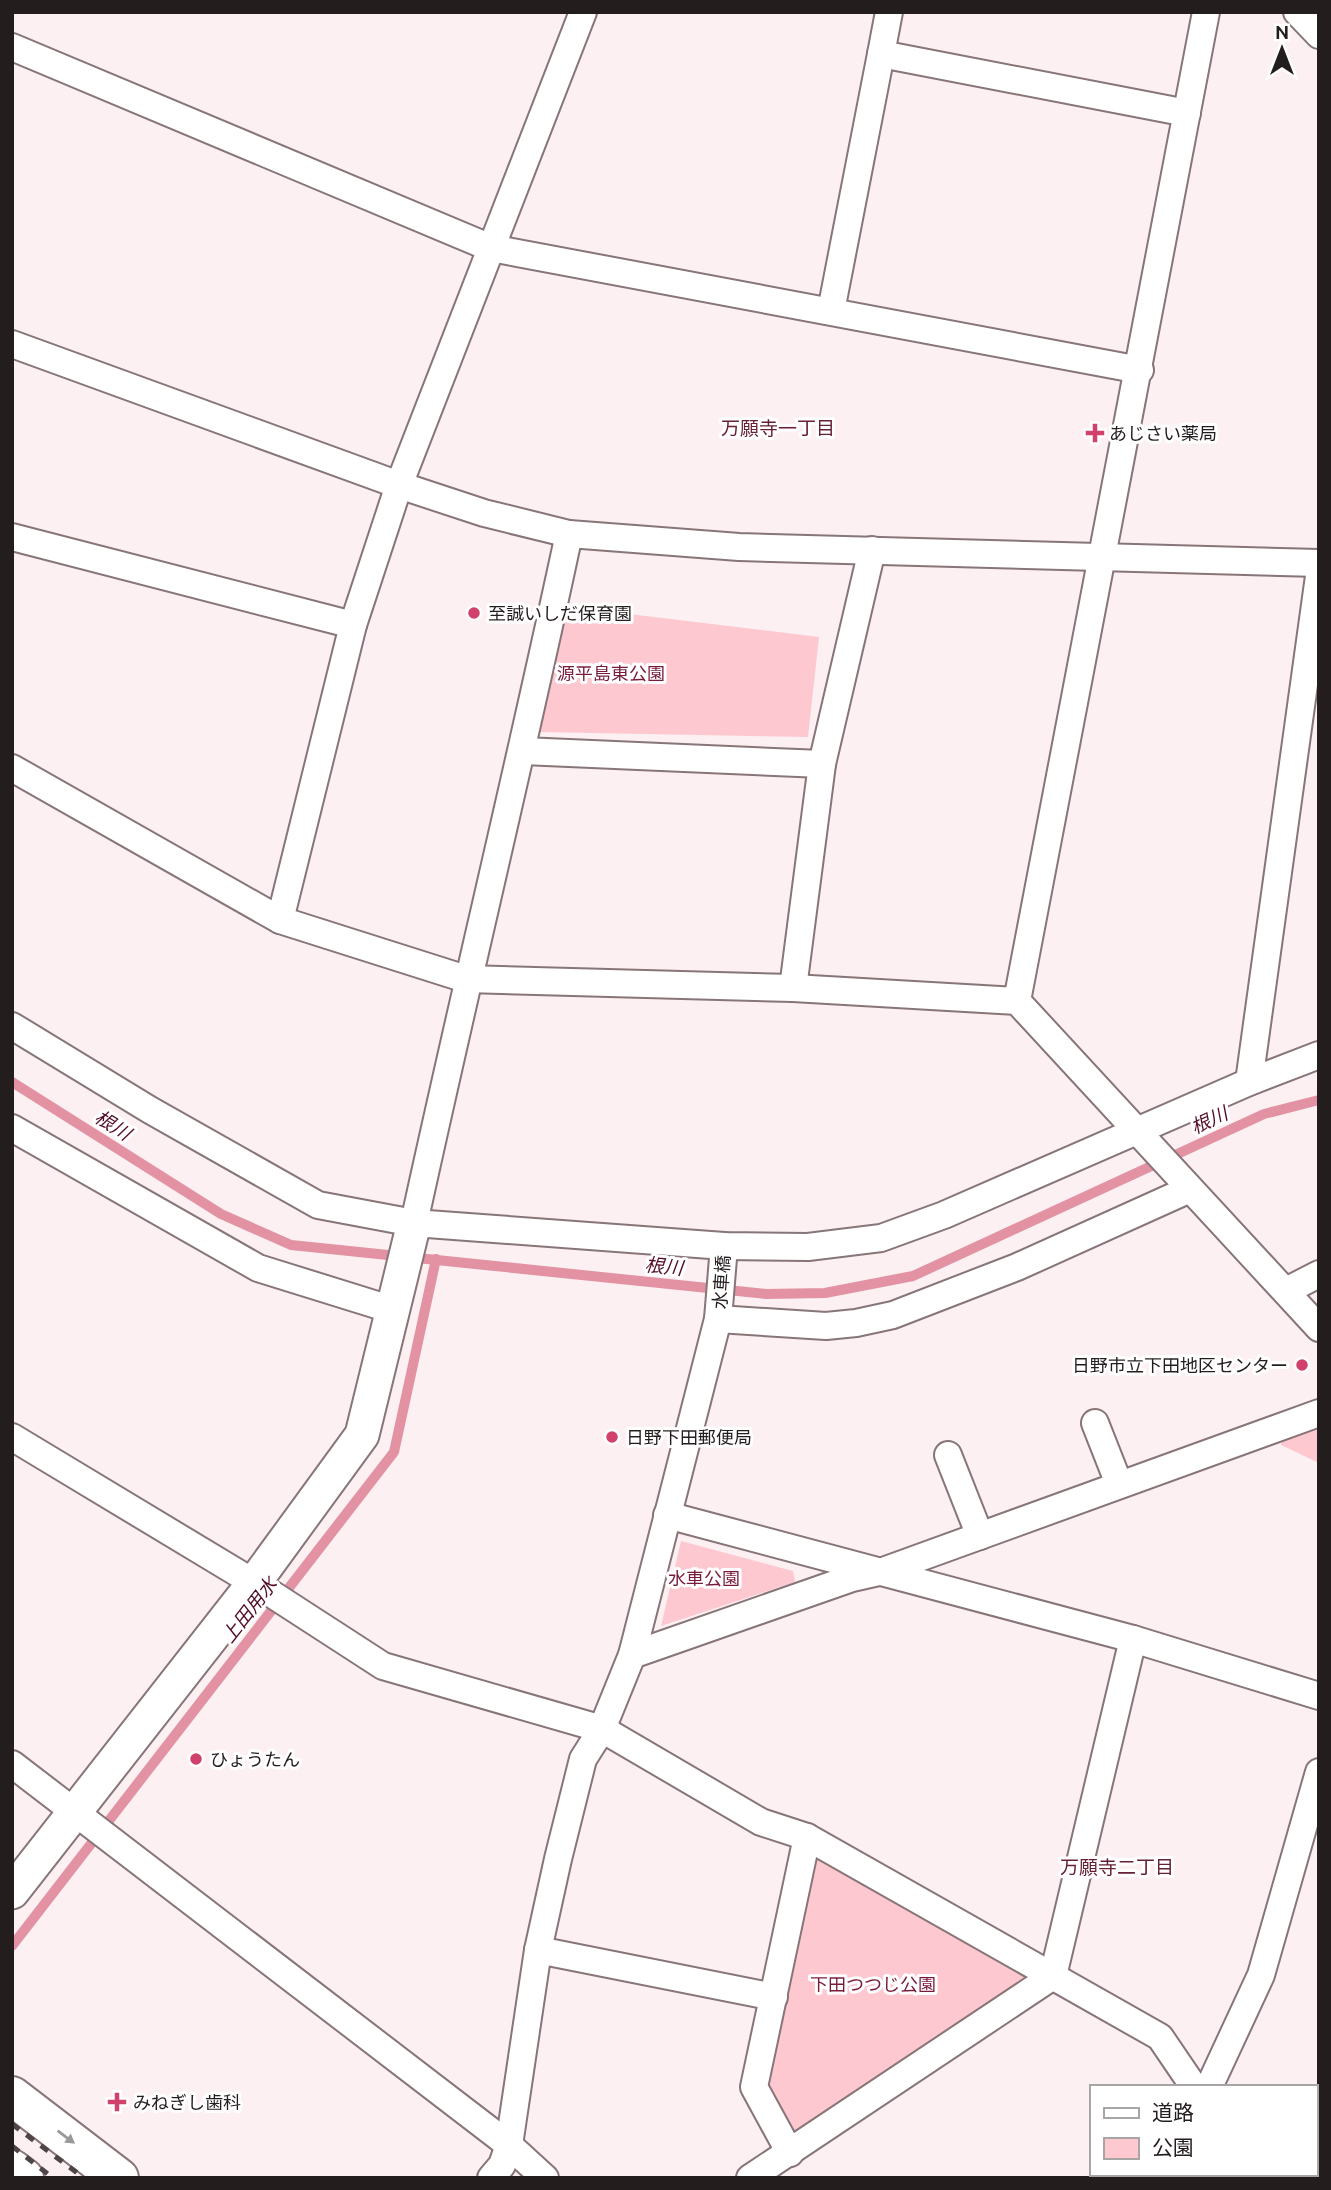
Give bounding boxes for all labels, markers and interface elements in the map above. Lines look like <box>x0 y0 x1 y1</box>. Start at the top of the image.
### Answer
north arrow <box>1247 14 1317 84</box>
text: N <box>1275 21 1289 43</box>
district label: 万願寺一丁目 <box>721 417 835 439</box>
place label: あじさい薬局 <box>1109 423 1217 443</box>
marker: あじさい薬局 <box>1087 425 1103 441</box>
place label: 至誠いしだ保育園 <box>488 603 632 623</box>
marker: 至誠いしだ保育園 <box>466 605 482 621</box>
park label: 源平島東公園 <box>557 663 665 683</box>
water label: 根川 <box>1187 1101 1233 1138</box>
water label: 根川 <box>91 1106 137 1145</box>
water label: 根川 <box>644 1253 686 1279</box>
street label: 水車橋 <box>709 1254 733 1310</box>
place label: 日野市立下田地区センター <box>1072 1355 1288 1375</box>
marker: 日野市立下田地区センター <box>1294 1357 1310 1373</box>
place label: 日野下田郵便局 <box>626 1427 752 1447</box>
marker: 日野下田郵便局 <box>604 1429 620 1445</box>
park label: 水車公園 <box>668 1568 740 1588</box>
water label: 上田用水 <box>217 1572 282 1647</box>
place label: ひょうたん <box>210 1749 300 1769</box>
marker: ひょうたん <box>188 1751 204 1767</box>
district label: 万願寺二丁目 <box>1060 1856 1174 1878</box>
park label: 下田つつじ公園 <box>810 1974 936 1994</box>
legend <box>1090 2085 1317 2176</box>
marker: みねぎし歯科 <box>107 2092 127 2112</box>
place label: みねぎし歯科 <box>133 2092 241 2112</box>
text: 道路 <box>1152 2100 1194 2124</box>
one-way arrow <box>56 2129 74 2144</box>
text: 公園 <box>1152 2135 1194 2159</box>

